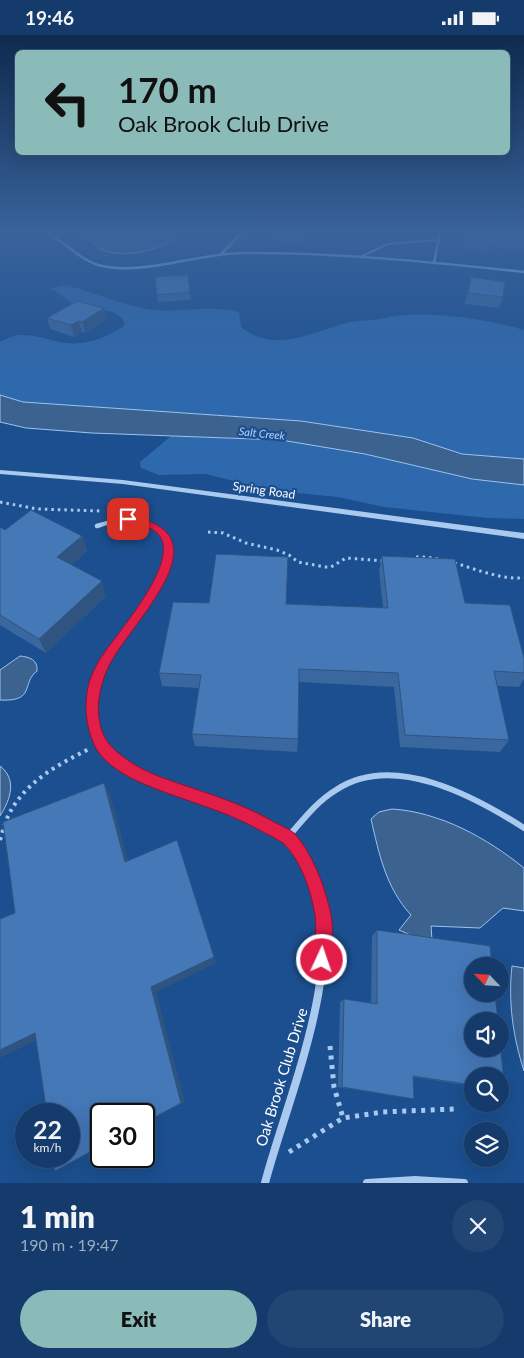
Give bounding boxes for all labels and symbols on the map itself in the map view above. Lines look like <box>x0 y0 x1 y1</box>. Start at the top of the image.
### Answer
water label: Salt Creek <box>238 424 286 442</box>
street label: Spring Road <box>232 478 296 502</box>
pin <box>107 498 149 540</box>
position arrow <box>295 933 347 985</box>
north arrow <box>464 957 509 1003</box>
street label: Oak Brook Club Drive <box>251 1006 311 1148</box>
speed limit sign: 30 <box>90 1103 155 1168</box>

